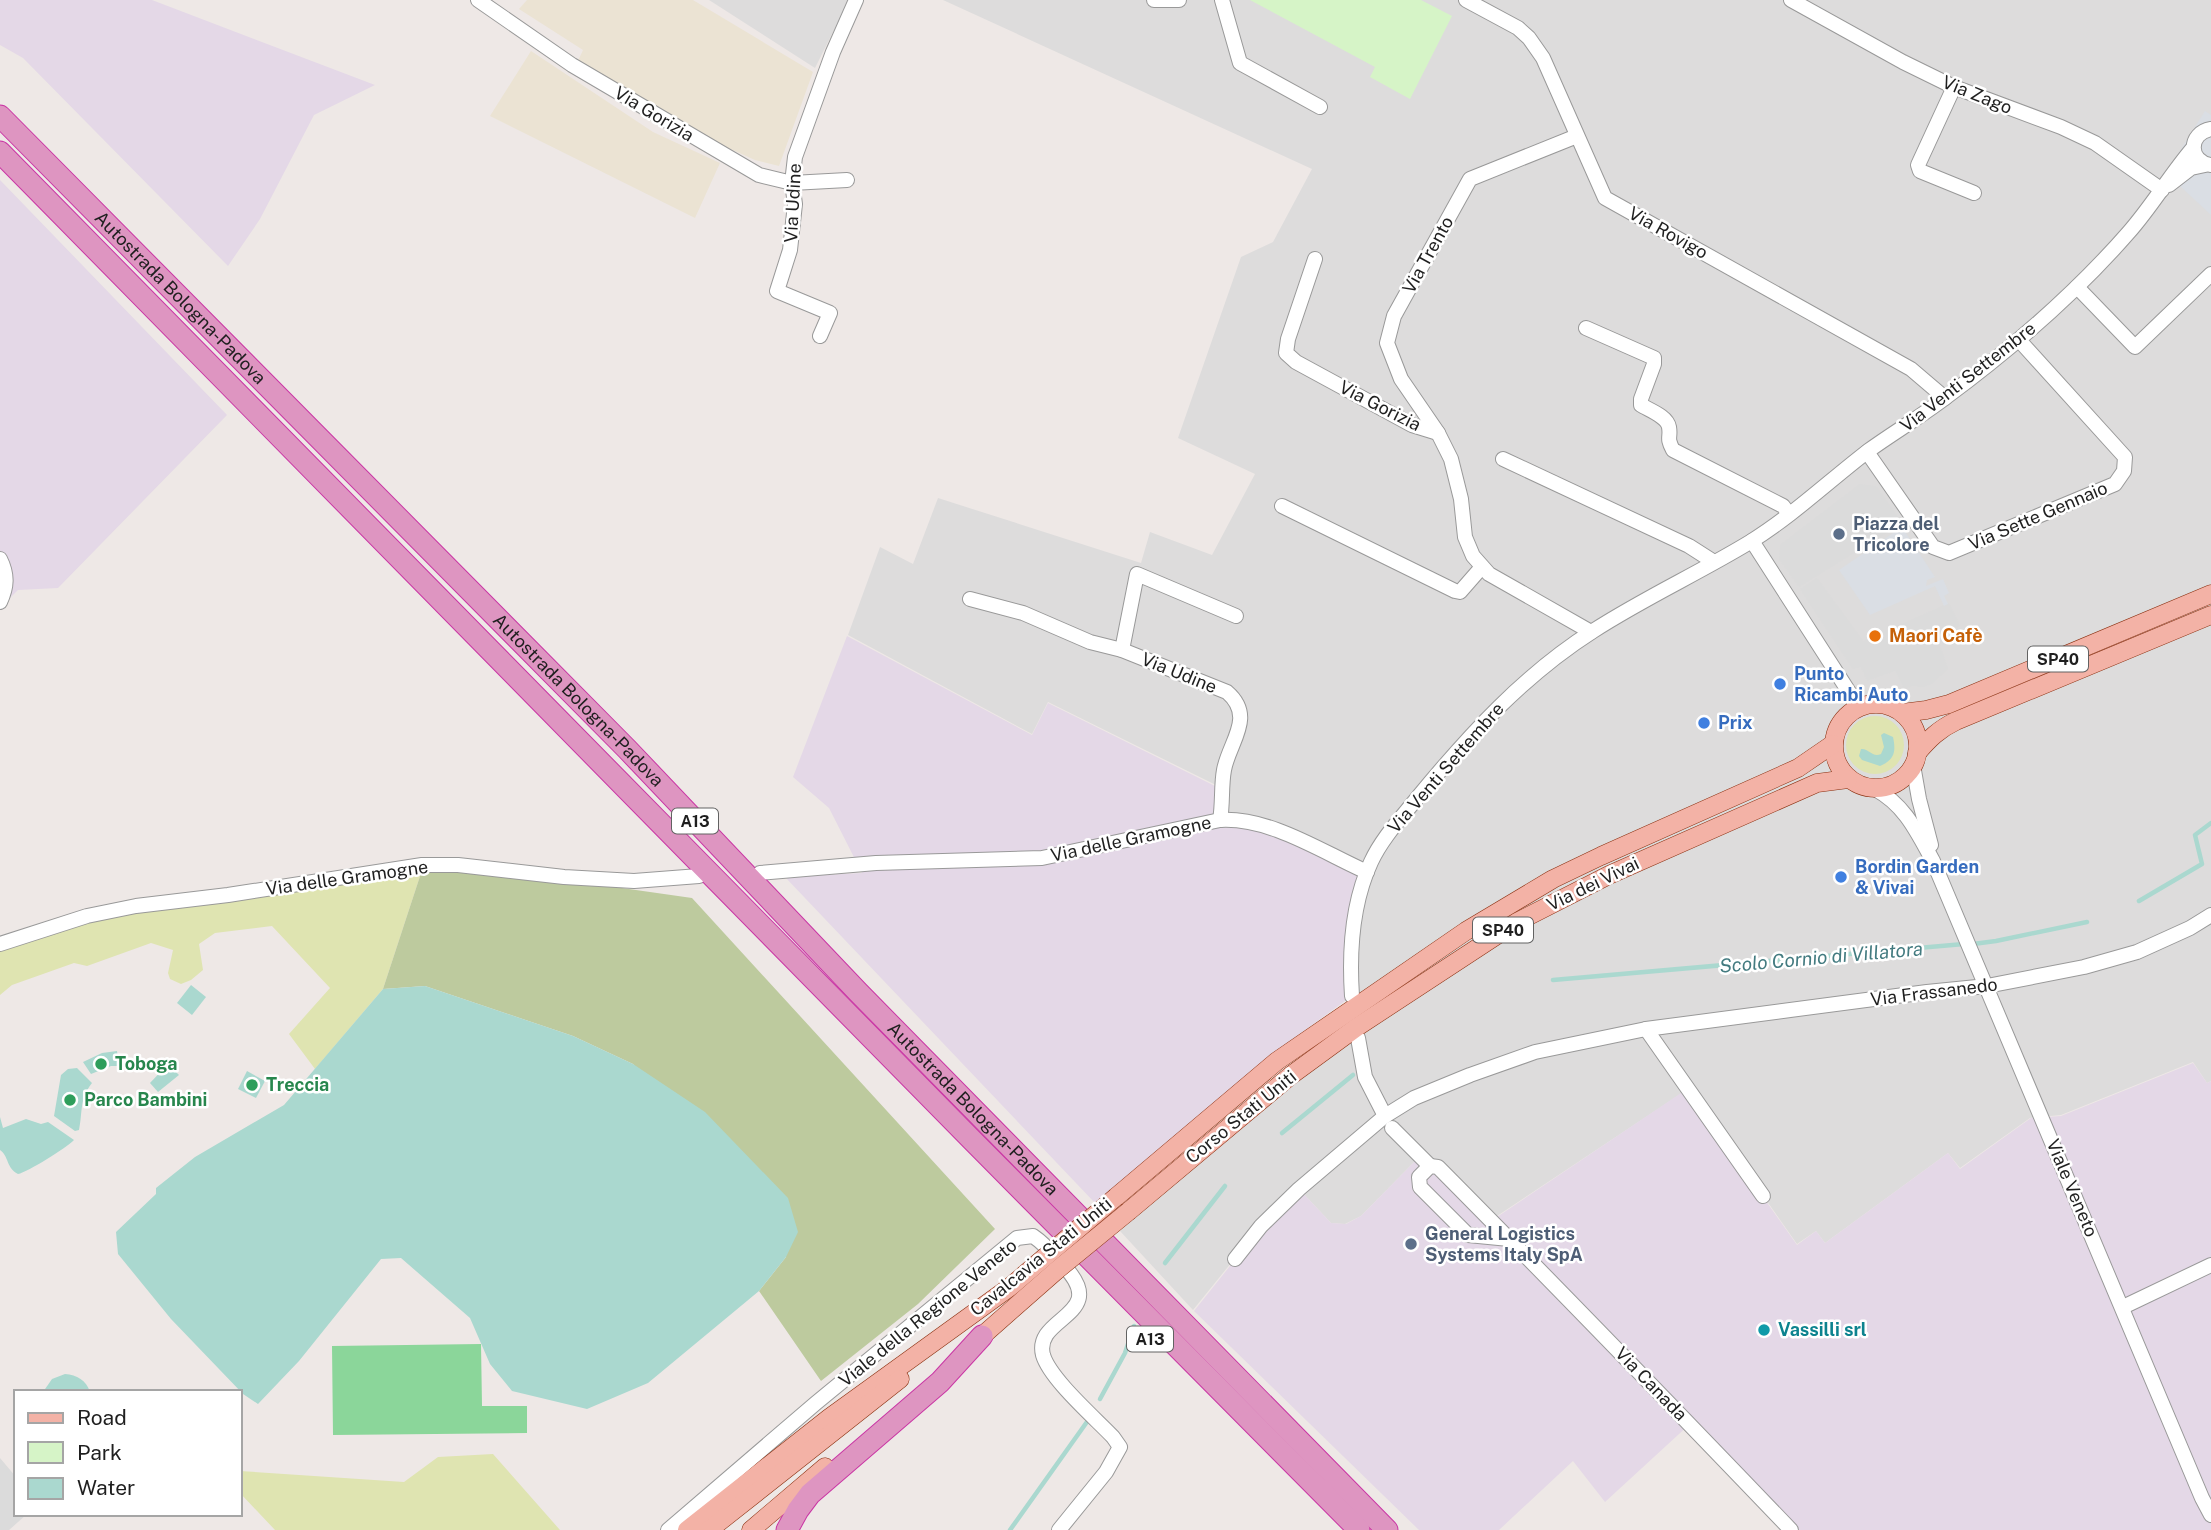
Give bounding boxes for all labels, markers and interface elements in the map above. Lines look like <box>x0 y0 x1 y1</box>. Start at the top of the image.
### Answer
street label: Via Zago <box>1939 71 2015 118</box>
street label: Via Gorizia <box>611 82 698 145</box>
street label: Via Udine <box>780 163 805 243</box>
street label: Via Rovigo <box>1625 202 1712 263</box>
street label: Autostrada Bologna-Padova <box>91 207 270 388</box>
street label: Via Trento <box>1398 212 1457 297</box>
street label: Via Venti Settembre <box>1896 317 2040 436</box>
street label: Via Gorizia <box>1336 376 1425 435</box>
street label: Via Sette Gennaio <box>1965 477 2110 554</box>
place label: Piazza del Tricolore <box>1853 513 1939 555</box>
marker: Piazza del Tricolore <box>1831 526 1847 542</box>
street label: Autostrada Bologna-Padova <box>489 609 668 791</box>
place label: Maori Cafè <box>1889 625 1983 646</box>
marker: Maori Cafè <box>1867 628 1883 644</box>
road number: SP40 <box>2028 646 2088 672</box>
street label: Via Udine <box>1138 648 1220 697</box>
place label: Punto Ricambi Auto <box>1794 663 1908 705</box>
marker: Punto Ricambi Auto <box>1772 676 1788 692</box>
street label: Via Venti Settembre <box>1383 698 1508 837</box>
place label: Prix <box>1718 712 1753 733</box>
marker: Prix <box>1696 715 1712 731</box>
road number: A13 <box>672 808 718 834</box>
street label: Via delle Gramogne <box>1049 811 1213 866</box>
street label: Via dei Vivai <box>1543 852 1642 915</box>
street label: Via delle Gramogne <box>264 856 429 899</box>
place label: Bordin Garden & Vivai <box>1855 856 1979 898</box>
marker: Bordin Garden & Vivai <box>1833 869 1849 885</box>
road number: SP40 <box>1473 918 1533 942</box>
water label: Scolo Cornio di Villatora <box>1718 937 1924 977</box>
street label: Via Frassanedo <box>1869 973 1999 1010</box>
street label: Autostrada Bologna-Padova <box>884 1018 1063 1199</box>
place label: Toboga <box>115 1053 178 1074</box>
marker: Toboga <box>93 1056 109 1072</box>
street label: Corso Stati Uniti <box>1181 1066 1300 1168</box>
place label: Treccia <box>266 1074 329 1095</box>
marker: Treccia <box>244 1077 260 1093</box>
place label: Parco Bambini <box>84 1089 207 1110</box>
marker: Parco Bambini <box>62 1092 78 1108</box>
street label: Viale Veneto <box>2042 1136 2102 1240</box>
street label: Cavalcavia Stati Uniti <box>966 1193 1116 1320</box>
place label: General Logistics Systems Italy SpA <box>1425 1223 1583 1265</box>
street label: Viale della Regione Veneto <box>835 1234 1021 1391</box>
marker: General Logistics Systems Italy SpA <box>1403 1236 1419 1252</box>
place label: Vassilli srl <box>1778 1319 1867 1340</box>
marker: Vassilli srl <box>1756 1322 1772 1338</box>
road number: A13 <box>1127 1326 1173 1352</box>
street label: Via Canada <box>1611 1343 1692 1425</box>
legend <box>14 1390 242 1516</box>
text: Road <box>77 1405 127 1430</box>
text: Park <box>77 1440 122 1465</box>
text: Water <box>77 1475 135 1500</box>

